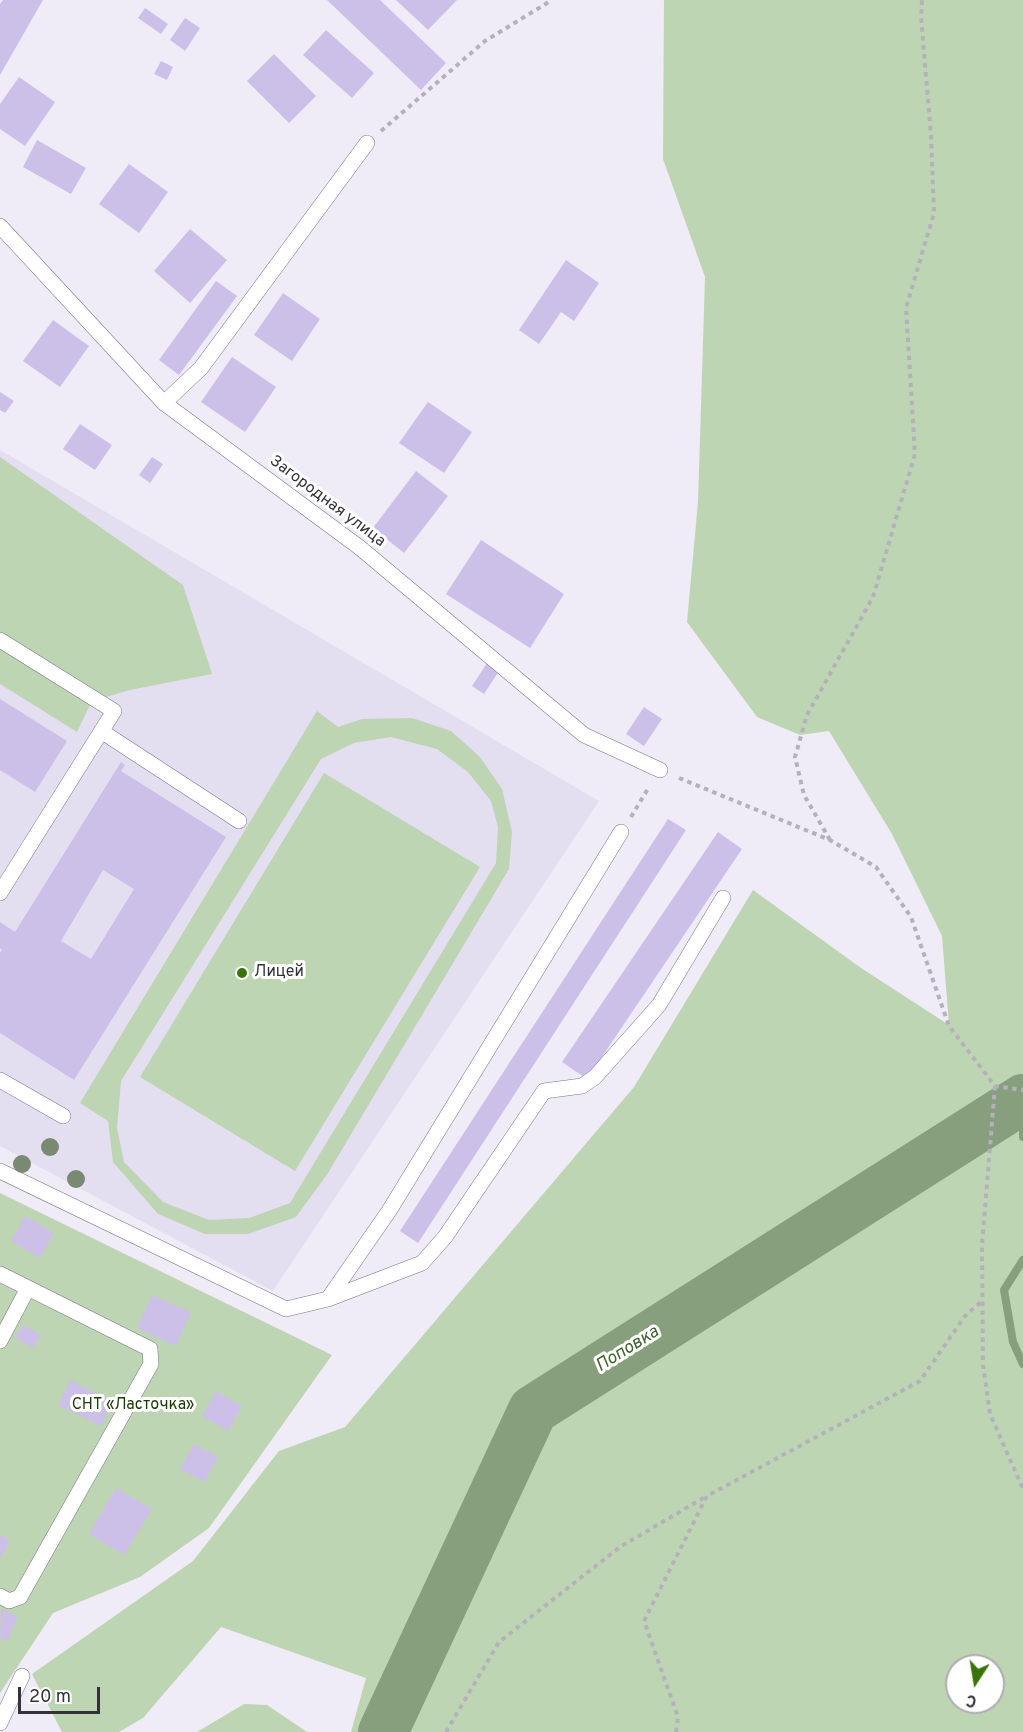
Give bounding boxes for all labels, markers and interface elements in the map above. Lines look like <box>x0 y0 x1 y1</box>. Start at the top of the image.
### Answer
street label: Загородная улица <box>265 452 389 552</box>
place label: Лицей <box>254 963 304 983</box>
marker: Лицей <box>235 966 249 980</box>
water label: Поповка <box>592 1322 664 1378</box>
park label: СНТ «Ласточка» <box>72 1396 194 1416</box>
north arrow <box>945 1654 1005 1714</box>
scale bar <box>21 1675 104 1713</box>
text: 20 m <box>29 1686 71 1709</box>
text: С <box>965 1689 979 1710</box>

